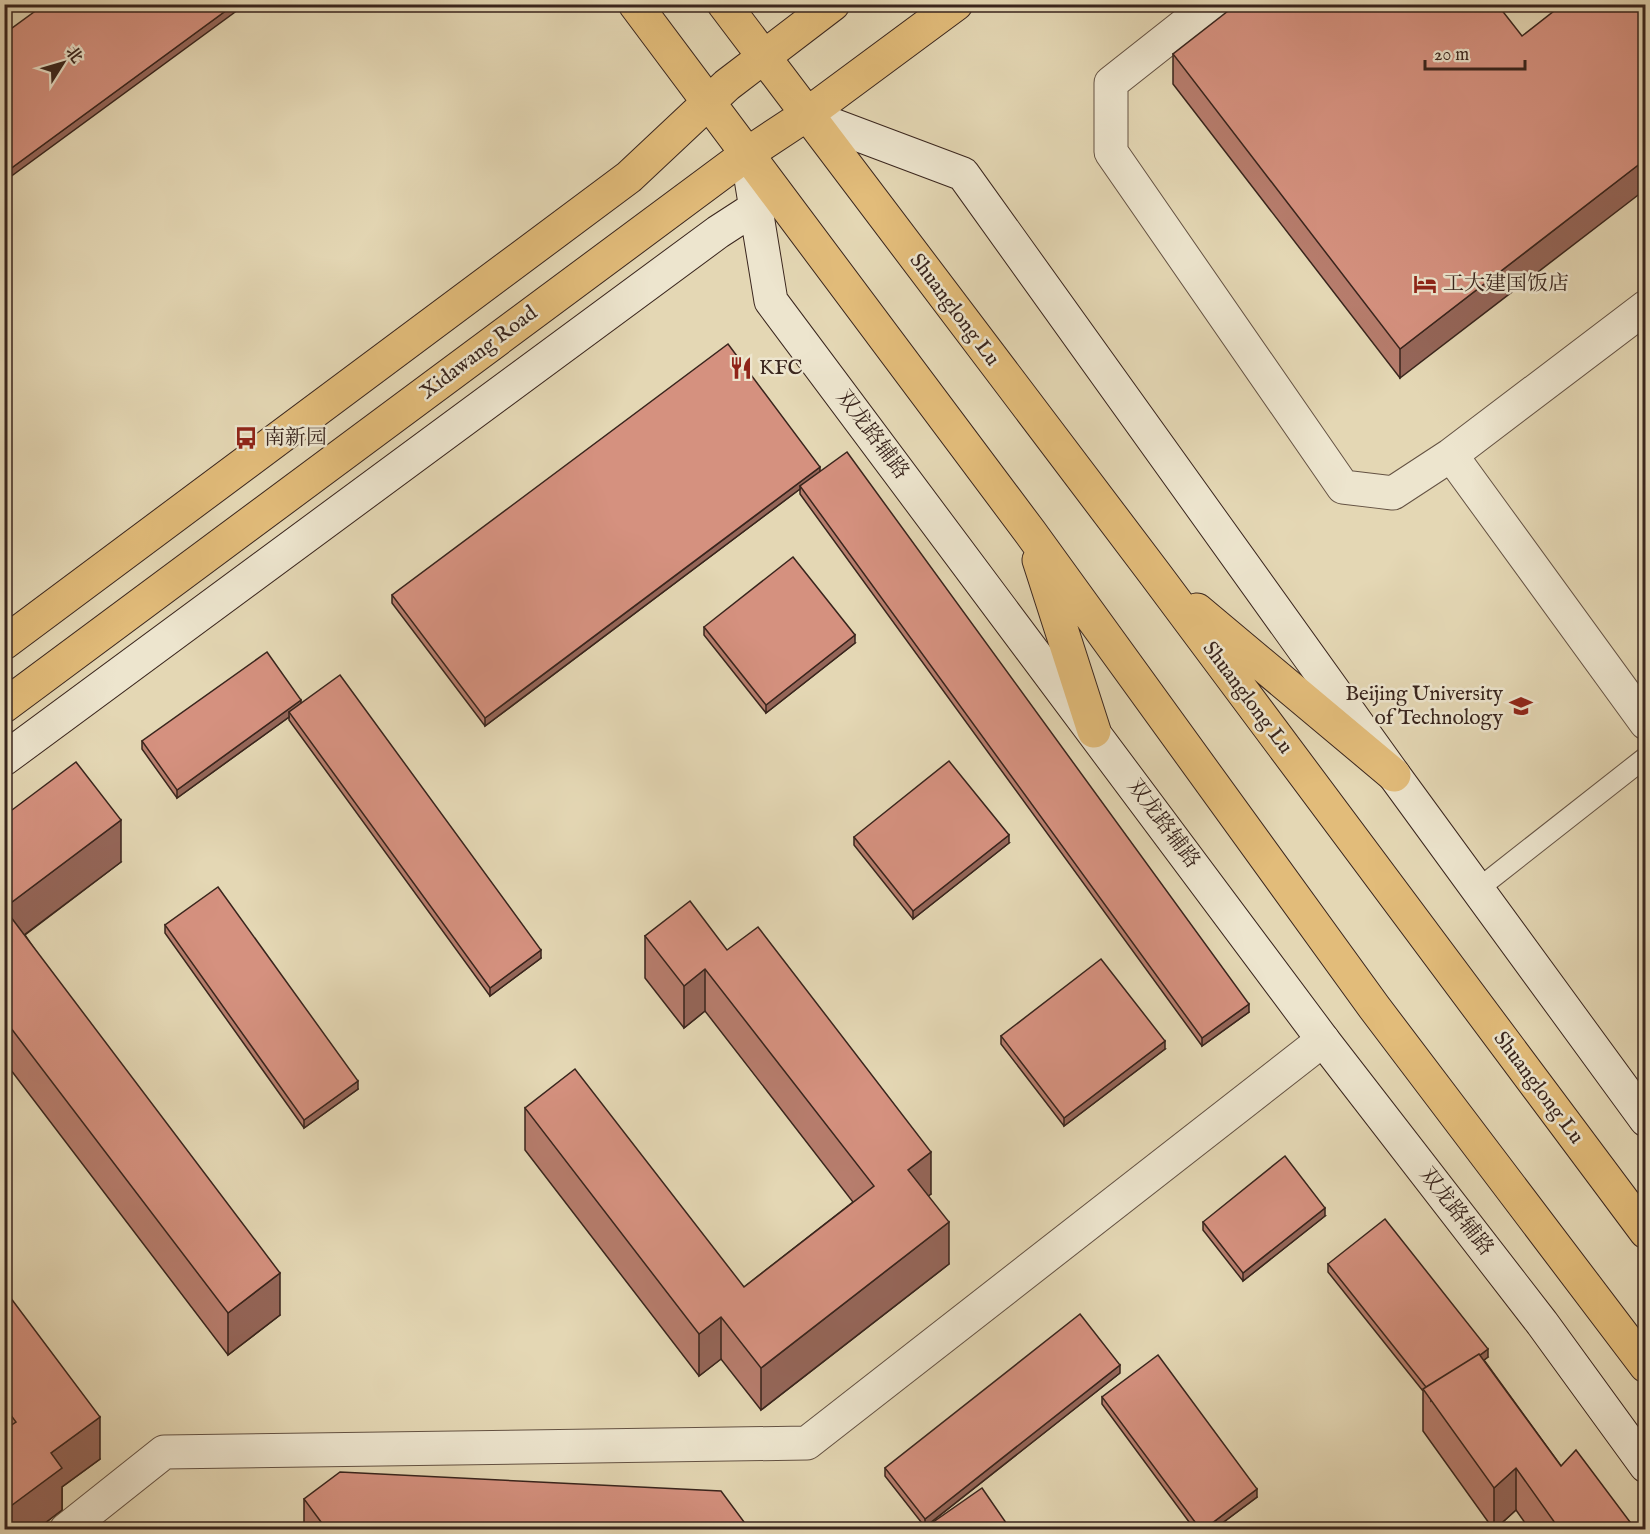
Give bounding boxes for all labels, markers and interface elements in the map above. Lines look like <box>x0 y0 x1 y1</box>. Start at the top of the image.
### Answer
north arrow <box>33 33 93 93</box>
scale bar <box>1425 33 1526 71</box>
text: 北 <box>61 43 86 68</box>
text: 20 m <box>1434 44 1469 67</box>
street label: Shuanglong Lu <box>903 248 1005 372</box>
hotel icon: 工大建国饭店 <box>1412 271 1438 297</box>
place label: 工大建国饭店 <box>1443 271 1569 298</box>
street label: Xidawang Road <box>415 300 544 406</box>
restaurant icon: KFC <box>728 355 754 381</box>
place label: KFC <box>759 355 803 382</box>
street label: 双龙路辅路 <box>830 385 914 485</box>
bus stop icon: 南新园 <box>233 425 259 451</box>
place label: 南新园 <box>264 425 327 452</box>
street label: Shuanglong Lu <box>1196 636 1298 760</box>
place label: Beijing University of Technology <box>1345 681 1504 732</box>
school or university icon: Beijing University of Technology <box>1508 693 1534 719</box>
street label: 双龙路辅路 <box>1121 774 1205 874</box>
street label: Shuanglong Lu <box>1487 1026 1589 1150</box>
street label: 双龙路辅路 <box>1413 1162 1499 1262</box>

